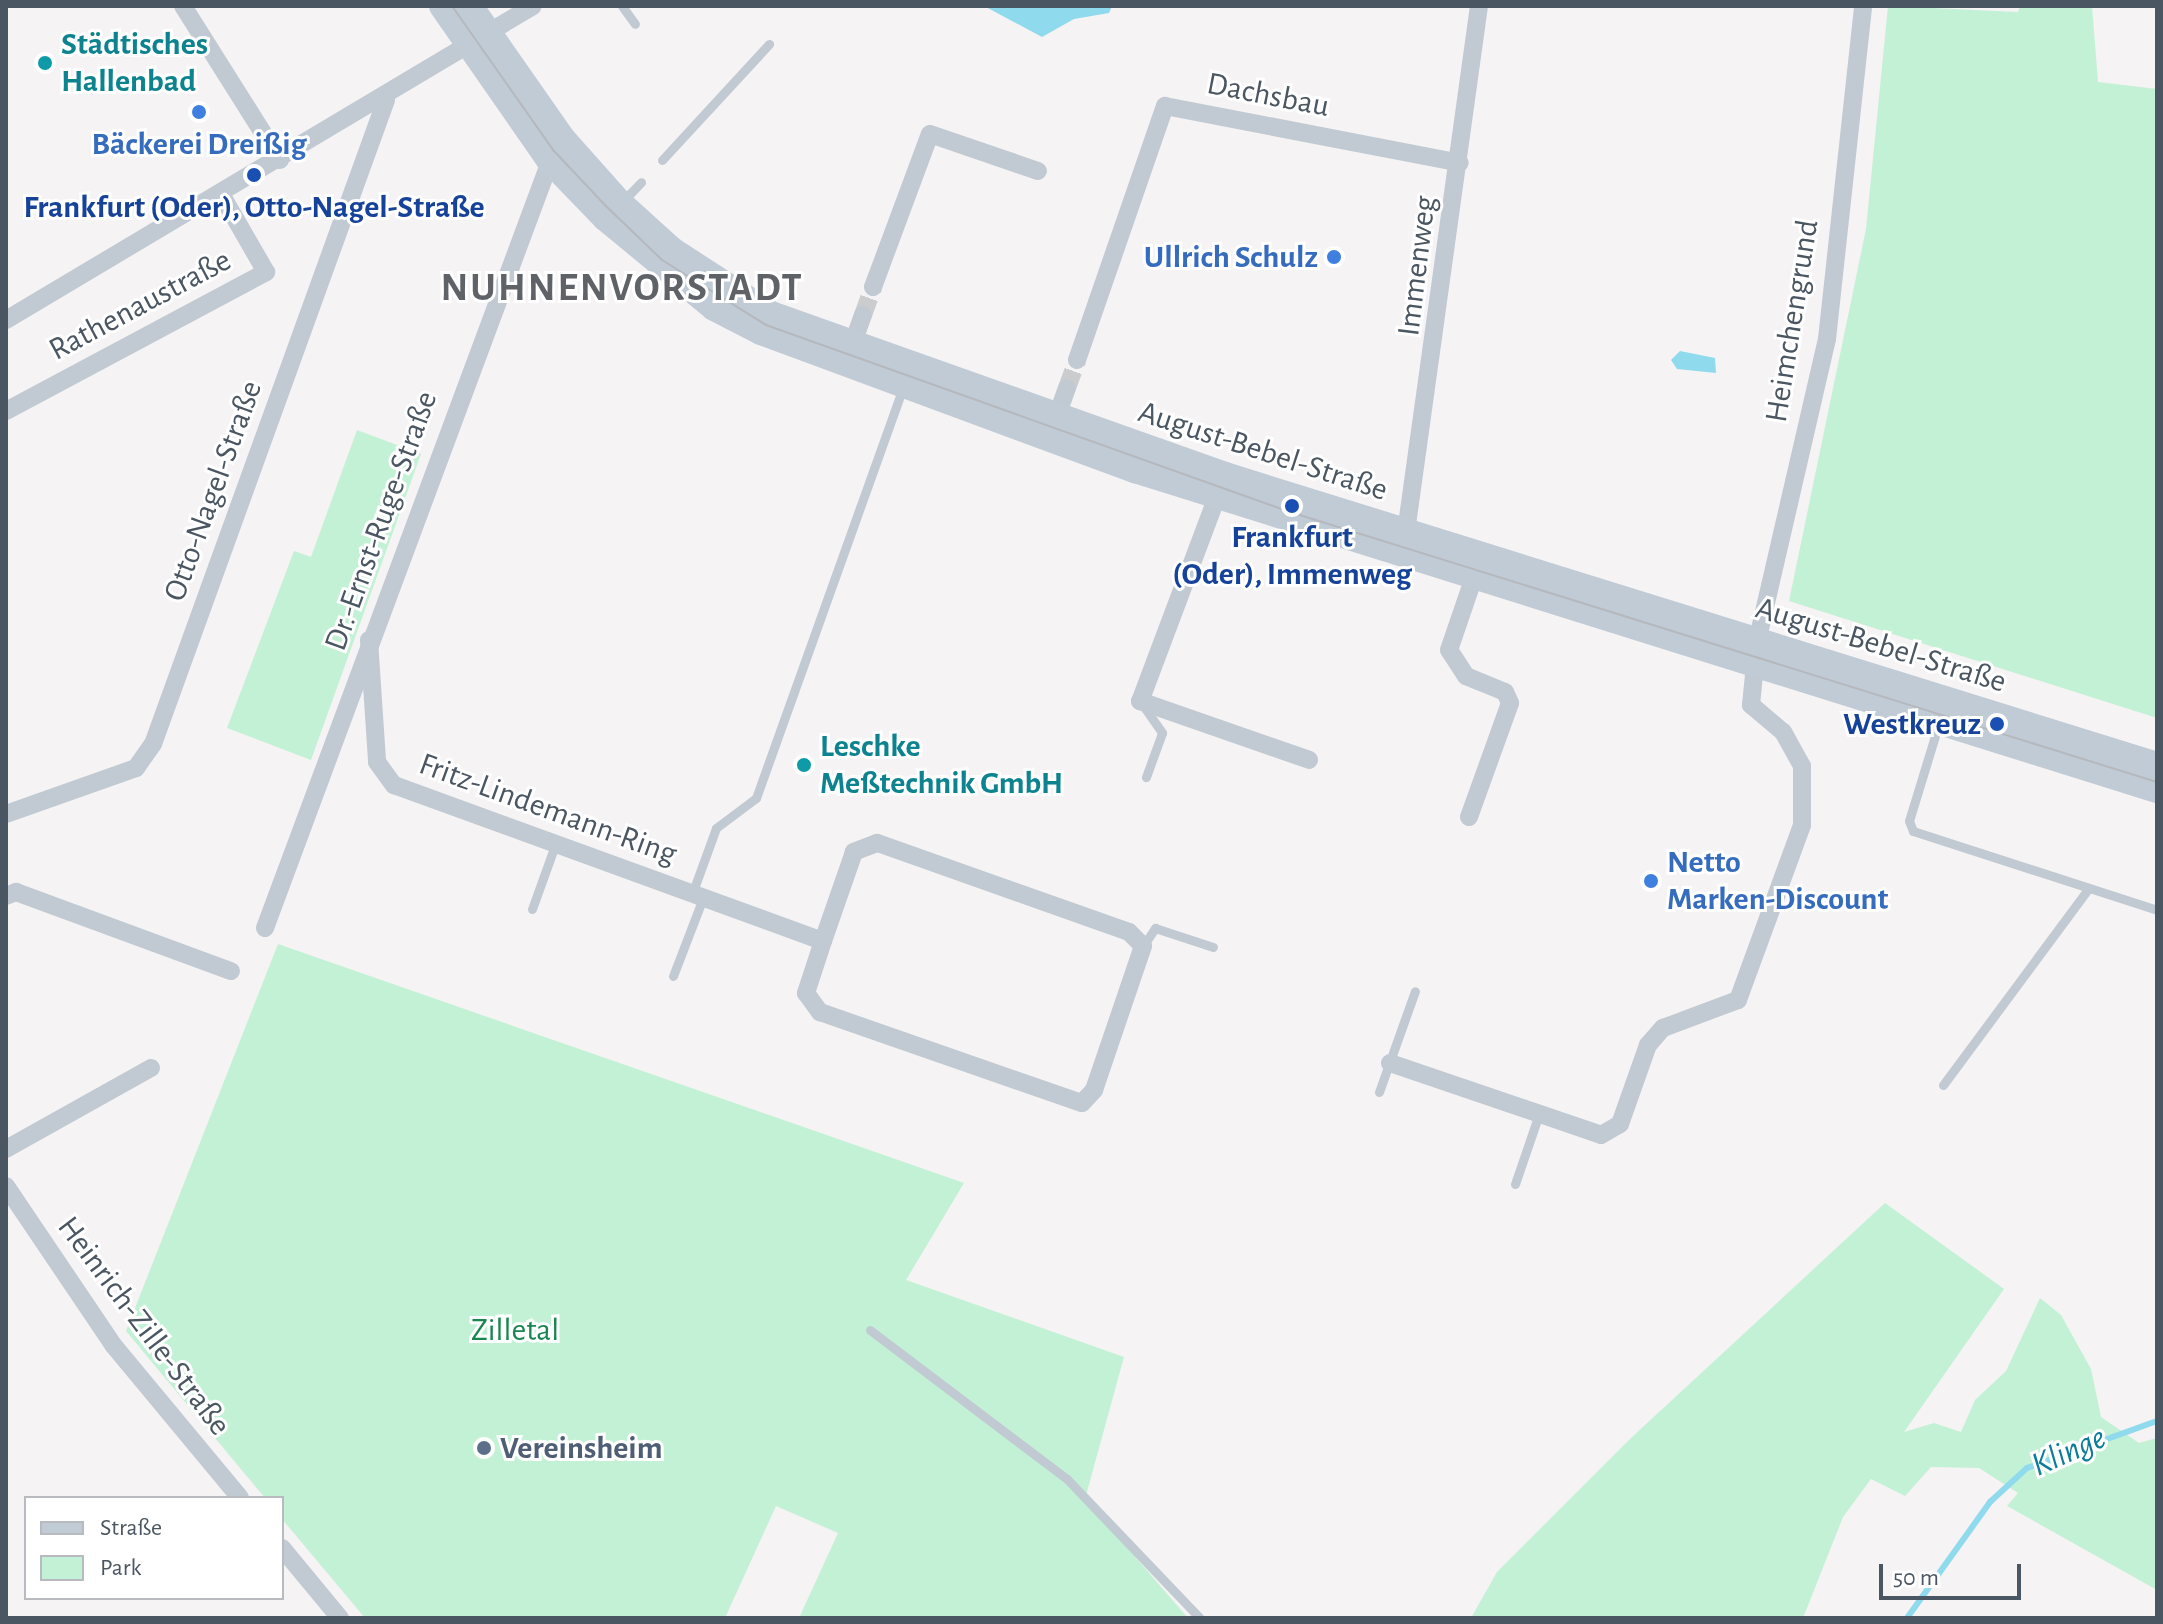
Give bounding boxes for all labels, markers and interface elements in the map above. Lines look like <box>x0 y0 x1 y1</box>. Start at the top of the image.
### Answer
place label: Städtisches Hallenbad <box>61 26 208 101</box>
marker: Städtisches Hallenbad <box>36 54 54 72</box>
street label: Dachsbau <box>1204 64 1332 126</box>
marker: Bäckerei Dreißig <box>190 103 208 121</box>
place label: Bäckerei Dreißig <box>91 125 307 163</box>
marker: Frankfurt (Oder), Otto-Nagel-Straße <box>245 166 263 184</box>
place label: Frankfurt (Oder), Otto-Nagel-Straße <box>23 188 485 226</box>
street label: Immenweg <box>1389 194 1445 338</box>
street label: Heimchengrund <box>1757 217 1827 425</box>
place label: Ullrich Schulz <box>1144 238 1318 276</box>
street label: Rathenaustraße <box>42 241 238 369</box>
marker: Ullrich Schulz <box>1325 248 1343 266</box>
district label: NUHNENVORSTADT <box>441 264 803 312</box>
street label: Otto-Nagel-Straße <box>155 376 271 606</box>
street label: Dr.-Ernst-Ruge-Straße <box>316 386 446 656</box>
street label: August-Bebel-Straße <box>1134 393 1392 509</box>
marker: Frankfurt (Oder), Immenweg <box>1283 497 1301 515</box>
place label: Frankfurt (Oder), Immenweg <box>1172 519 1412 594</box>
street label: August-Bebel-Straße <box>1751 589 2011 701</box>
place label: Westkreuz <box>1843 705 1981 743</box>
marker: Westkreuz <box>1988 715 2006 733</box>
place label: Leschke Meßtechnik GmbH <box>820 728 1063 803</box>
street label: Fritz-Lindemann-Ring <box>414 745 682 873</box>
marker: Leschke Meßtechnik GmbH <box>795 756 813 774</box>
place label: Netto Marken-Discount <box>1667 844 1888 919</box>
marker: Netto Marken-Discount <box>1642 872 1660 890</box>
street label: Heinrich-Zille-Straße <box>49 1209 239 1443</box>
park label: Zilletal <box>471 1311 559 1349</box>
water label: Klinge <box>2025 1418 2113 1486</box>
place label: Vereinsheim <box>500 1429 663 1467</box>
marker: Vereinsheim <box>475 1439 493 1457</box>
legend <box>24 1496 284 1600</box>
text: Straße <box>100 1516 162 1540</box>
scale bar <box>1883 1548 2025 1598</box>
text: Park <box>100 1556 141 1580</box>
text: 50 m <box>1893 1566 1939 1590</box>

